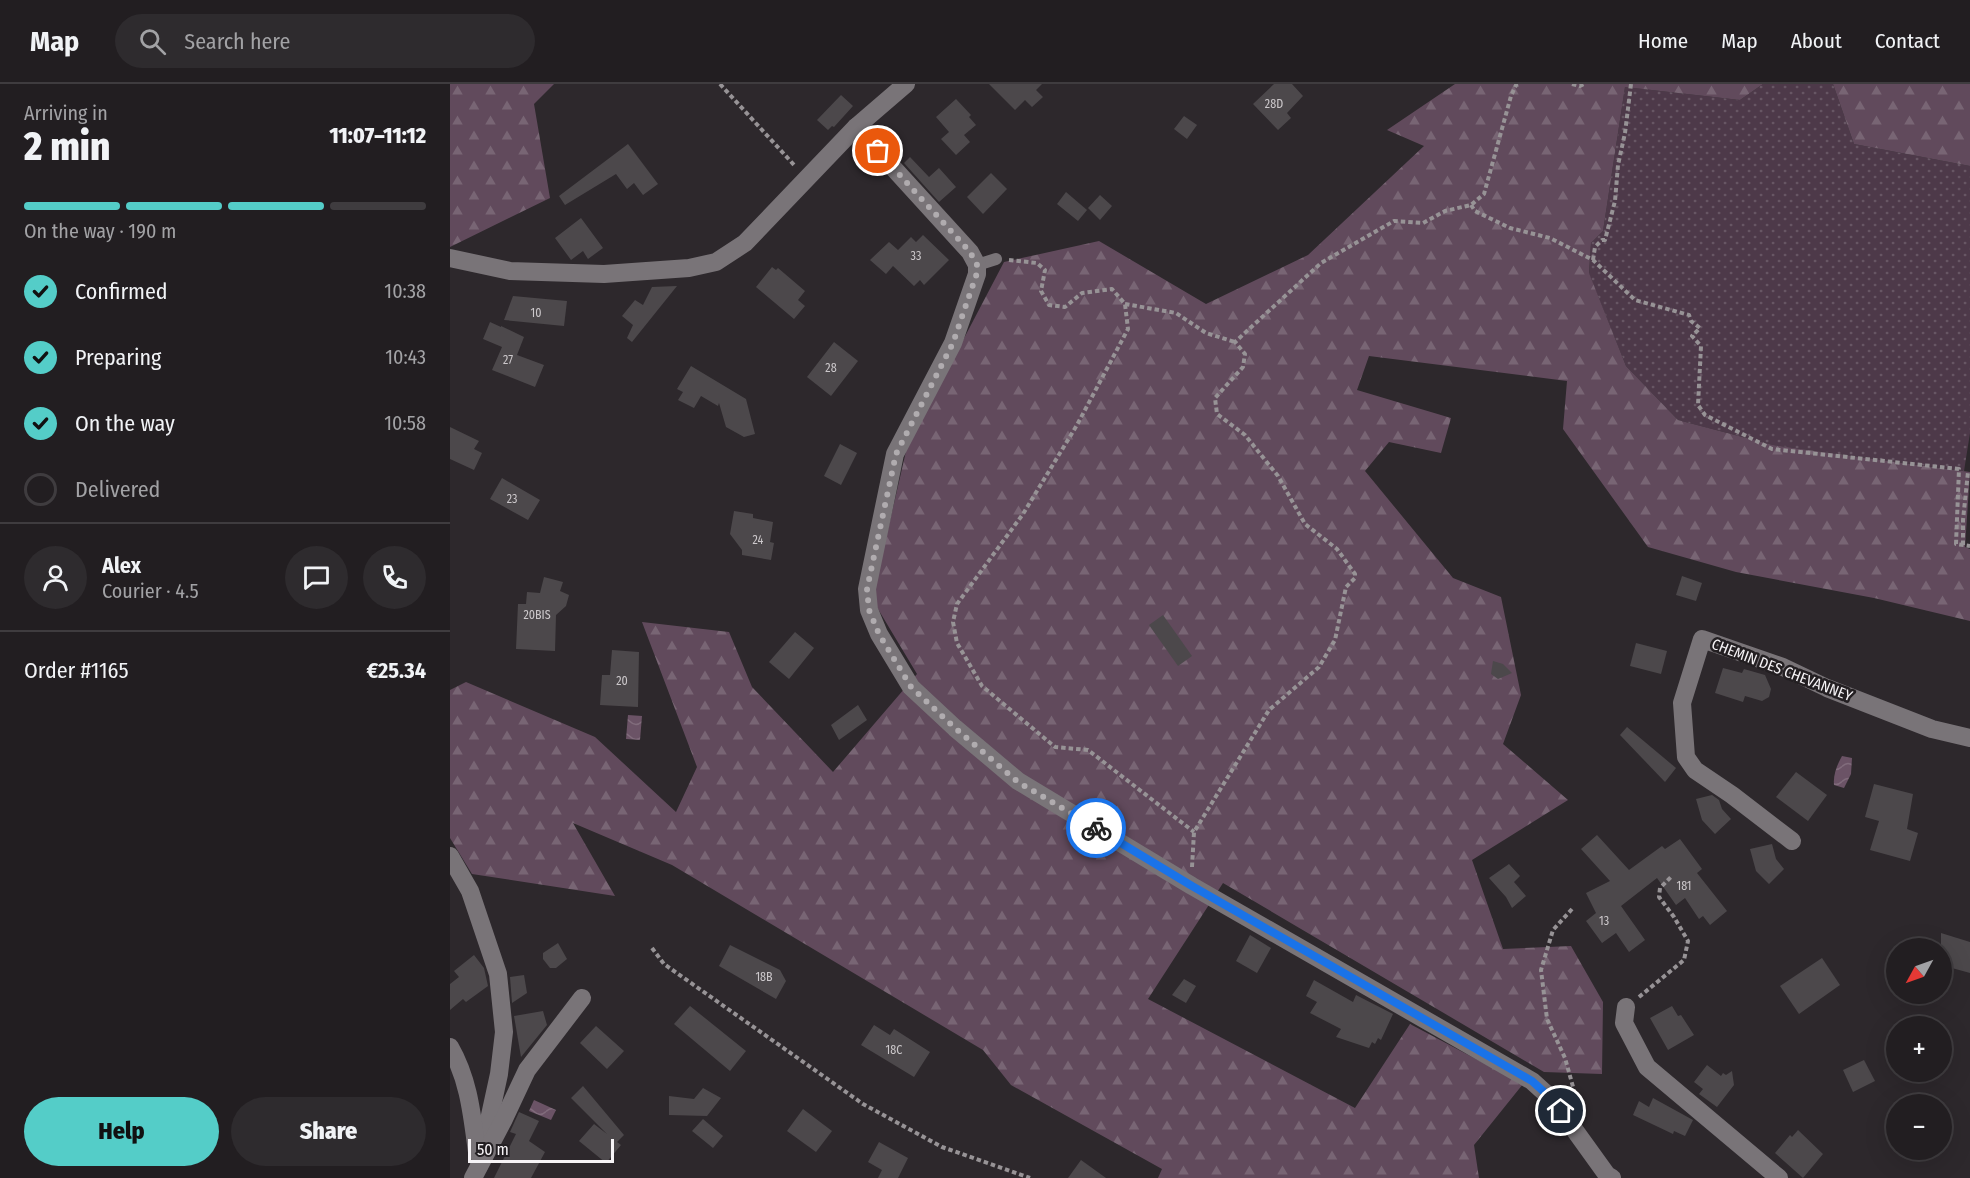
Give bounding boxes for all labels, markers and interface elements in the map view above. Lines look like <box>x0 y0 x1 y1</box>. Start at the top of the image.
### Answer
search box <box>115 14 535 68</box>
text: Map <box>30 25 79 58</box>
icon: search <box>136 25 169 58</box>
text: Search here <box>184 28 290 55</box>
text: Home <box>1638 28 1688 54</box>
text: Map <box>1721 28 1758 54</box>
text: About <box>1791 28 1842 54</box>
text: Contact <box>1875 28 1940 54</box>
house number: 28D <box>1265 97 1283 111</box>
text: Arriving in <box>24 101 108 125</box>
text: 11:07–11:12 <box>329 122 426 149</box>
text: 2 min <box>24 124 110 170</box>
pin <box>852 125 903 176</box>
icon: bag <box>861 134 894 167</box>
text: On the way · 190 m <box>24 219 176 243</box>
house number: 33 <box>911 249 921 263</box>
icon: check <box>24 275 57 308</box>
text: Confirmed <box>75 278 168 305</box>
text: 10:38 <box>384 279 426 303</box>
house number: 10 <box>531 306 541 320</box>
icon: check <box>24 341 57 374</box>
text: Preparing <box>75 344 161 371</box>
text: 10:43 <box>385 345 426 369</box>
house number: 27 <box>503 353 513 367</box>
house number: 28 <box>825 361 837 375</box>
icon: check <box>24 407 57 440</box>
text: On the way <box>75 410 175 437</box>
text: 10:58 <box>384 411 426 435</box>
text: Delivered <box>75 476 160 503</box>
house number: 23 <box>507 492 517 506</box>
house number: 24 <box>753 533 764 547</box>
button: person <box>24 546 87 609</box>
button: chat <box>285 546 348 609</box>
button: phone <box>363 546 426 609</box>
text: Alex <box>102 552 141 579</box>
text: Courier · 4.5 <box>102 579 199 603</box>
house number: 20BIS <box>523 608 551 622</box>
street label: CHEMIN DES CHEVANNEY <box>1709 635 1855 705</box>
text: Order #1165 <box>24 657 129 684</box>
text: €25.34 <box>366 657 426 684</box>
house number: 20 <box>616 674 628 688</box>
courier <box>1066 798 1126 858</box>
icon: bike <box>1080 812 1113 845</box>
house number: 181 <box>1676 879 1692 893</box>
house number: 13 <box>1599 914 1609 928</box>
north arrow <box>1886 938 1952 1004</box>
map controls <box>1886 938 1952 1160</box>
house number: 18B <box>755 970 773 984</box>
button: + <box>1886 1016 1952 1082</box>
house number: 18C <box>886 1043 902 1057</box>
pin <box>1535 1085 1586 1136</box>
icon: home <box>1544 1094 1577 1127</box>
button: − <box>1886 1094 1952 1160</box>
button: Help <box>24 1097 219 1166</box>
button: Share <box>231 1097 426 1166</box>
scale bar <box>468 1136 614 1164</box>
text: 50 m <box>477 1140 509 1159</box>

